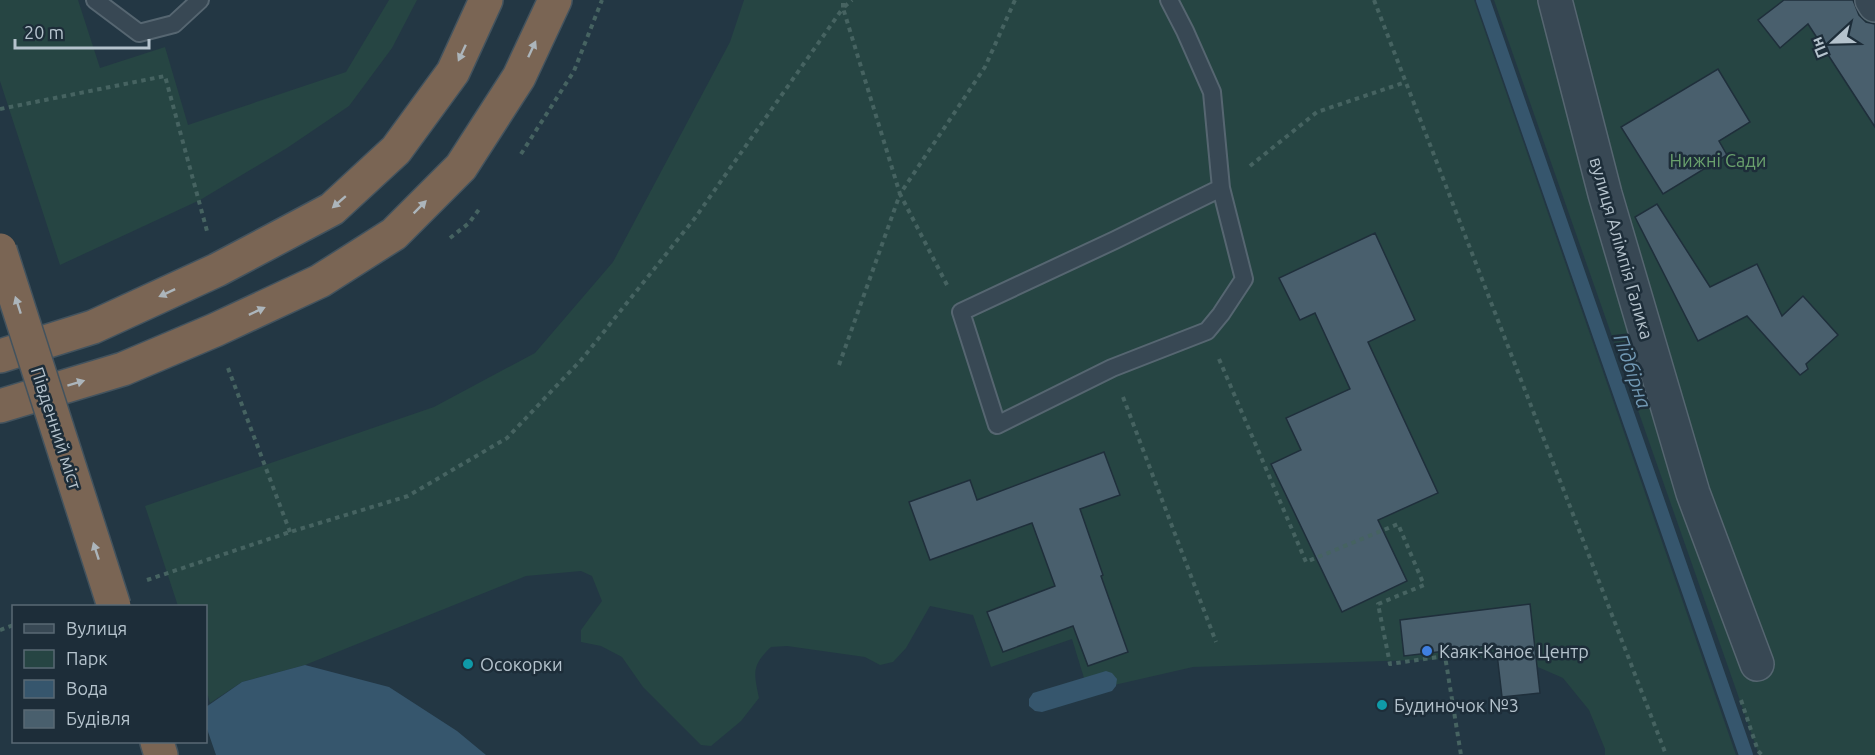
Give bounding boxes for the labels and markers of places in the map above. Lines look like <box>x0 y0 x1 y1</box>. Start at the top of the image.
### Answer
place label: Каяк-Каноє Центр <box>1439 641 1589 661</box>
marker: Каяк-Каноє Центр <box>1420 644 1434 658</box>
place label: Осокорки <box>480 654 563 674</box>
marker: Осокорки <box>461 657 475 671</box>
place label: Будиночок №3 <box>1394 695 1519 715</box>
marker: Будиночок №3 <box>1375 698 1389 712</box>

